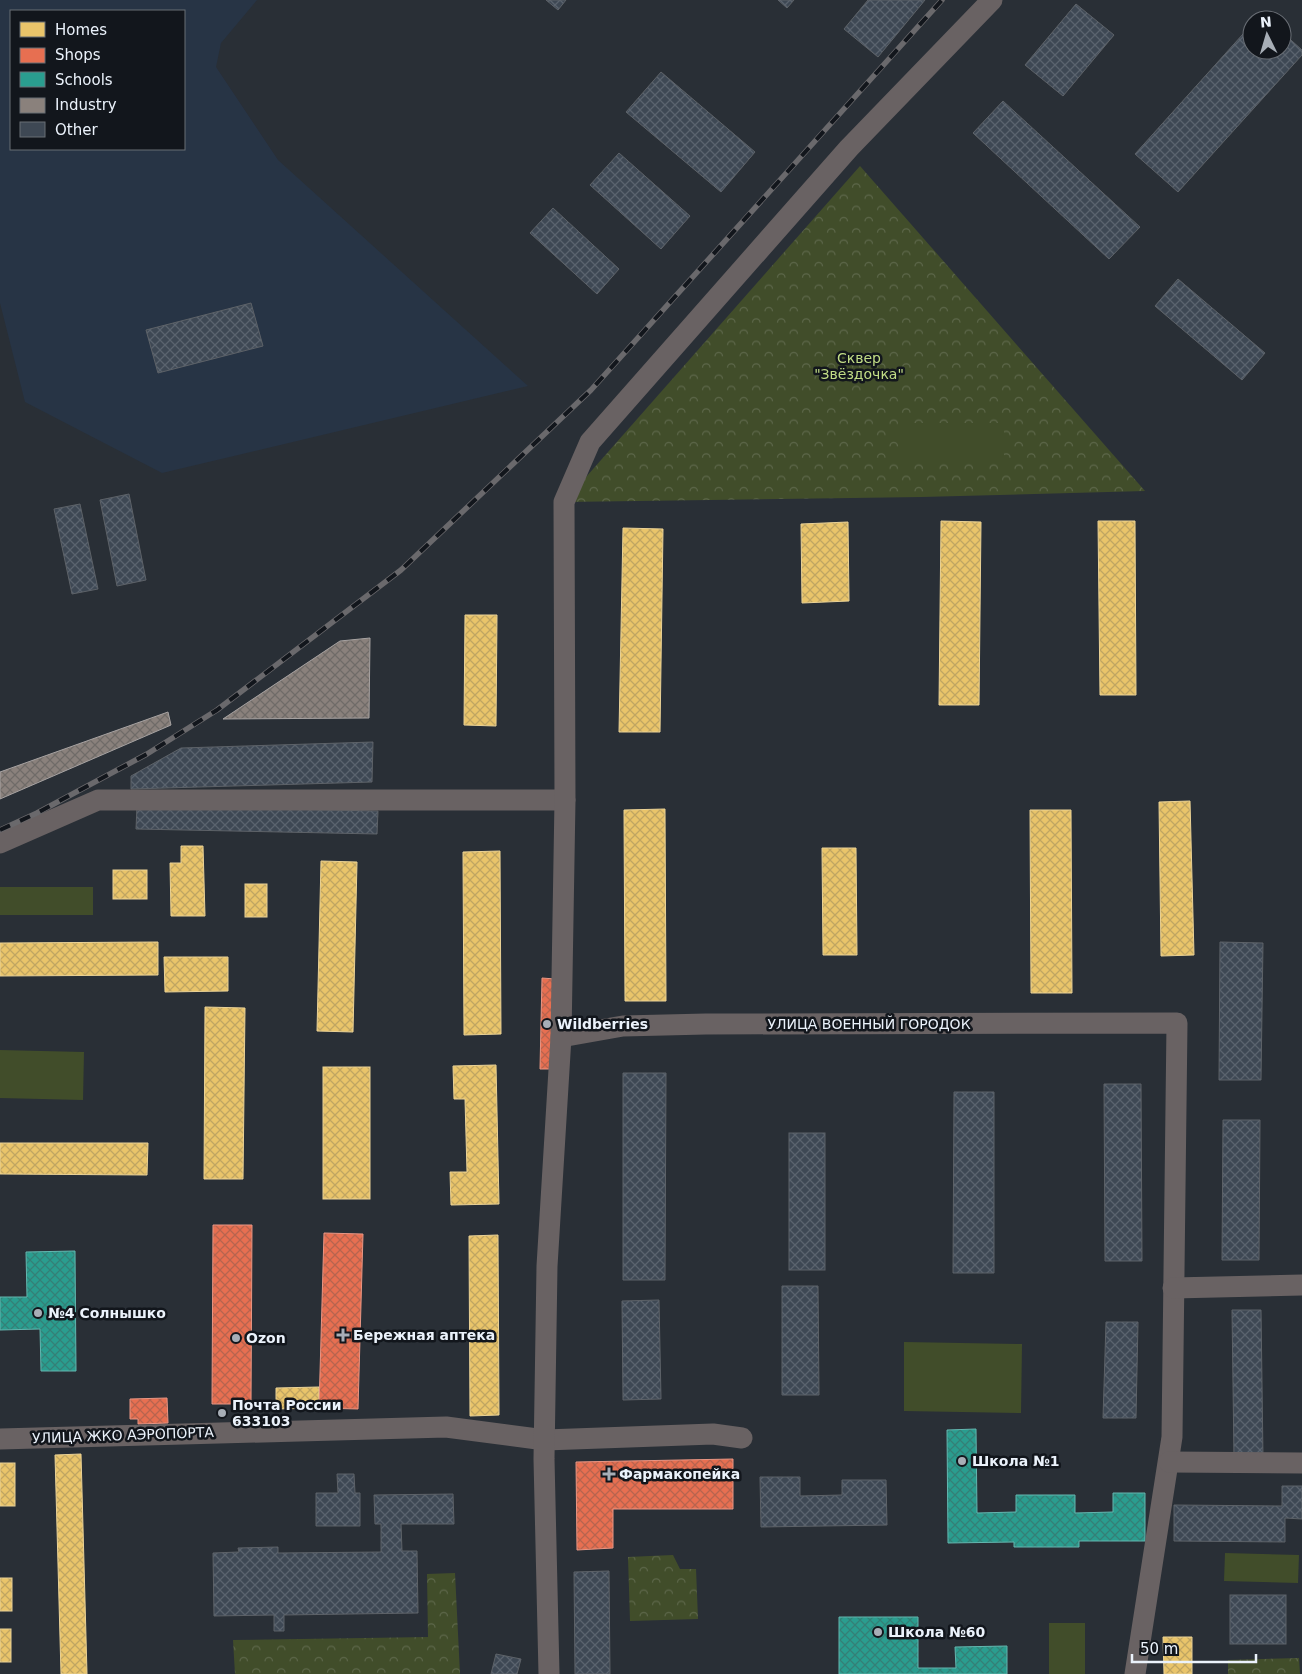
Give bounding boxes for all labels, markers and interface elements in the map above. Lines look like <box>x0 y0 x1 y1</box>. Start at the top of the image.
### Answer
legend <box>10 10 185 150</box>
north arrow <box>1242 10 1292 60</box>
text: N <box>1259 14 1272 31</box>
text: Homes <box>55 21 107 39</box>
text: Shops <box>55 46 101 64</box>
text: Schools <box>55 71 113 89</box>
text: Industry <box>55 96 117 114</box>
text: Other <box>55 121 98 139</box>
park label: Сквер "Звёздочка" <box>814 350 904 382</box>
street label: УЛИЦА ВОЕННЫЙ ГОРОДОК <box>767 1015 971 1032</box>
place label: Wildberries <box>557 1016 648 1032</box>
marker: Wildberries <box>541 1018 553 1030</box>
place label: №4 Солнышко <box>48 1305 166 1321</box>
marker: №4 Солнышко <box>32 1307 44 1319</box>
place label: Бережная аптека <box>353 1327 495 1343</box>
marker: Бережная аптека <box>337 1329 349 1341</box>
place label: Ozon <box>246 1330 286 1346</box>
marker: Ozon <box>230 1332 242 1344</box>
place label: Почта России 633103 <box>232 1397 341 1429</box>
marker: Почта России 633103 <box>216 1407 228 1419</box>
street label: УЛИЦА ЖКО АЭРОПОРТА <box>32 1424 215 1446</box>
place label: Школа №1 <box>972 1453 1060 1469</box>
marker: Школа №1 <box>956 1455 968 1467</box>
place label: Фармакопейка <box>619 1466 740 1482</box>
marker: Фармакопейка <box>603 1468 615 1480</box>
place label: Школа №60 <box>888 1624 986 1640</box>
marker: Школа №60 <box>872 1626 884 1638</box>
scale bar <box>1132 1632 1256 1664</box>
text: 50 m <box>1140 1640 1178 1658</box>

